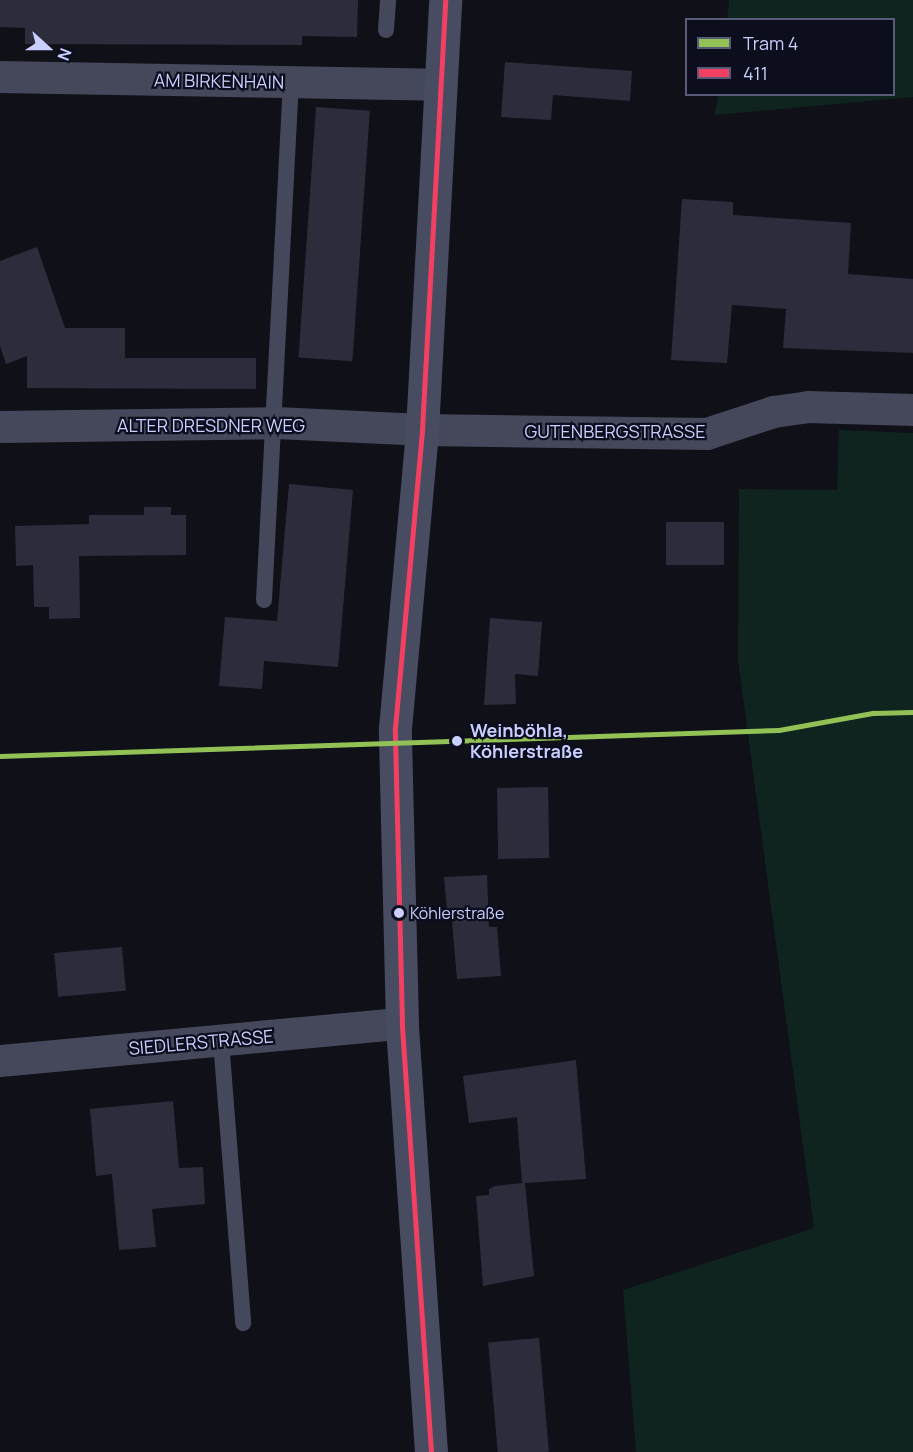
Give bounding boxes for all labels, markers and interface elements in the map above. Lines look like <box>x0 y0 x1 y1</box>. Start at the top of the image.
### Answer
north arrow <box>18 18 78 78</box>
legend <box>685 18 895 96</box>
text: Tram 4 <box>743 31 798 55</box>
text: N <box>52 45 77 64</box>
text: 411 <box>743 61 768 85</box>
street label: AM BIRKENHAIN <box>154 69 284 93</box>
street label: ALTER DRESDNER WEG <box>117 414 305 436</box>
street label: GUTENBERGSTRASSE <box>525 420 705 442</box>
place label: Weinböhla, Köhlerstraße <box>470 720 583 762</box>
marker: Weinböhla, Köhlerstraße <box>448 732 466 750</box>
place label: Köhlerstraße <box>410 903 504 923</box>
marker: Köhlerstraße <box>393 907 405 919</box>
street label: SIEDLERSTRASSE <box>128 1025 274 1059</box>

